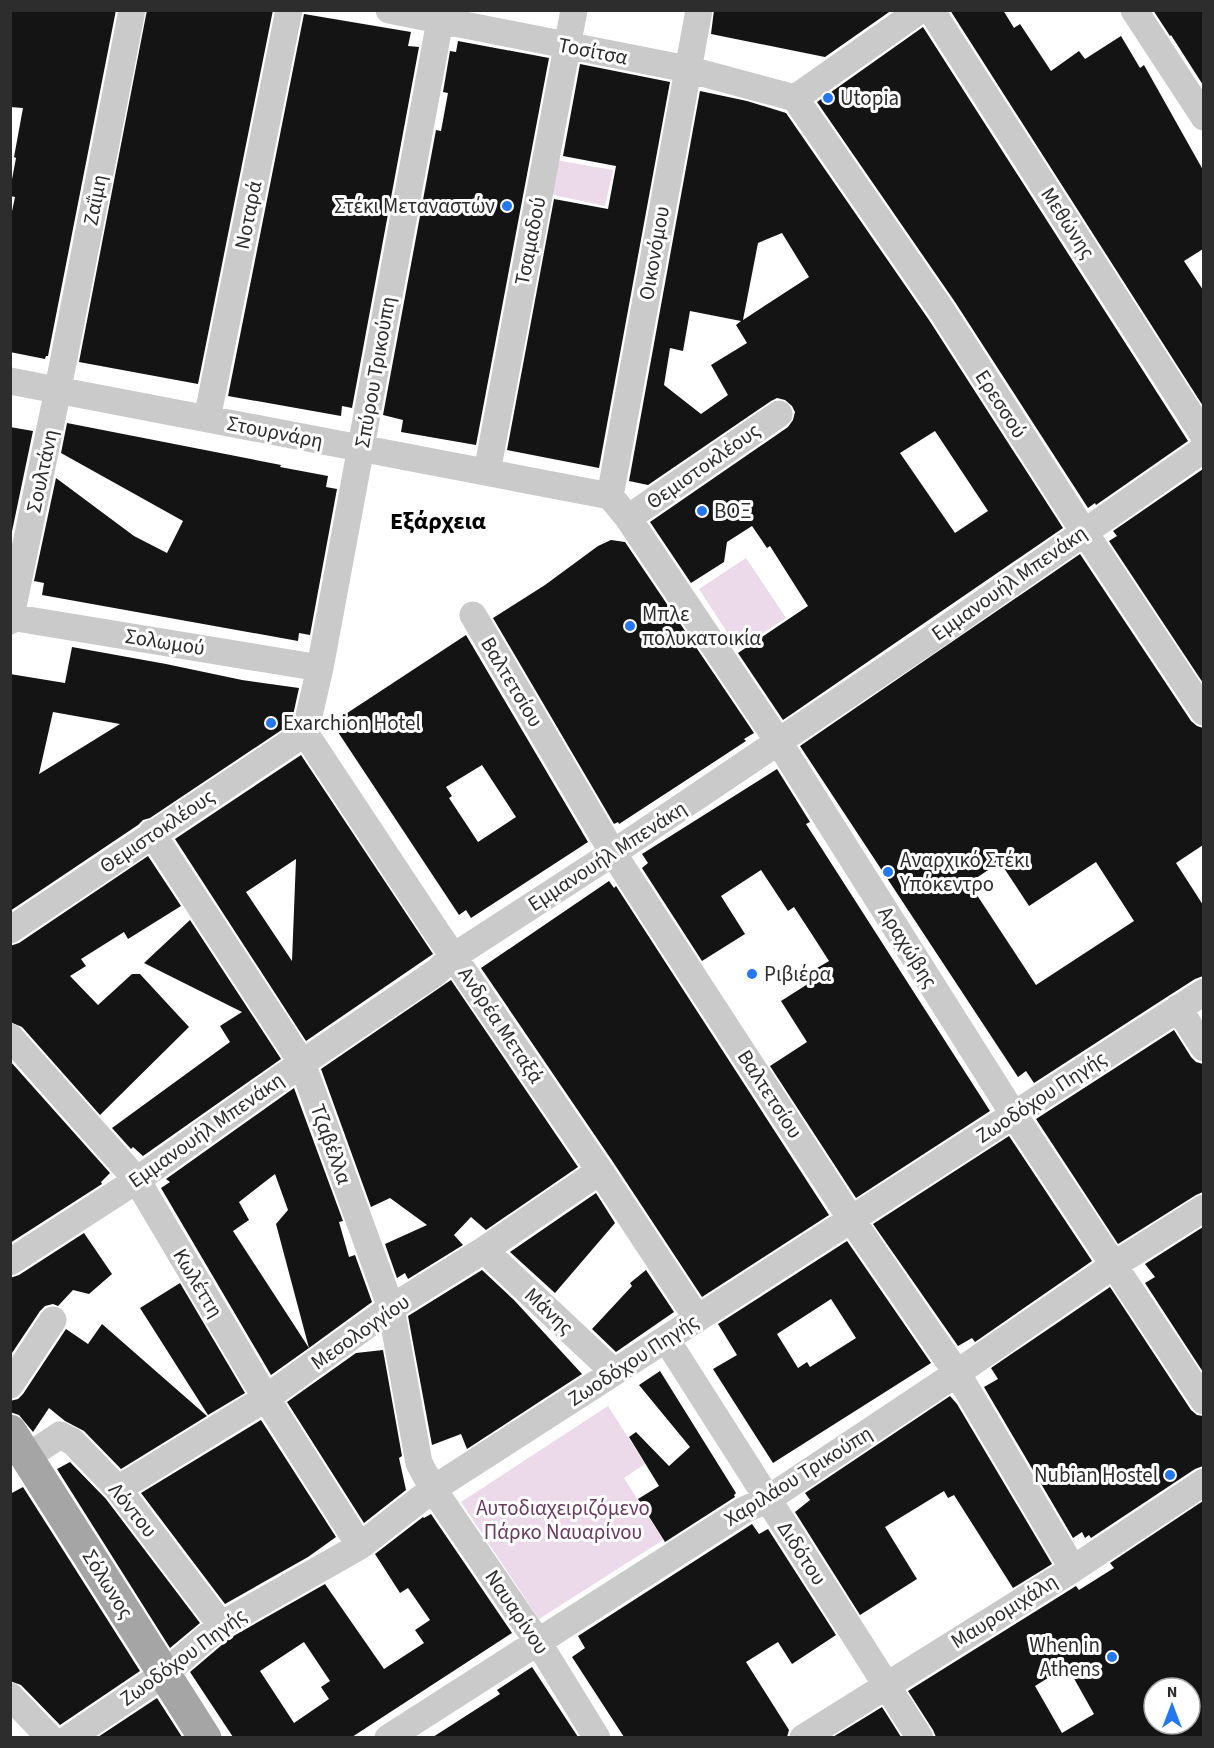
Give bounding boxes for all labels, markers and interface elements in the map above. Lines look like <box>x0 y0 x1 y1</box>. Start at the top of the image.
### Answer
street label: Τοσίτσα <box>556 30 631 72</box>
place label: Utopia <box>840 83 899 113</box>
marker: Utopia <box>821 91 835 105</box>
street label: Ζαΐμη <box>75 172 115 228</box>
street label: Νοταρά <box>227 178 269 252</box>
street label: Μεθώνης <box>1034 181 1102 265</box>
place label: Στέκι Μεταναστών <box>334 191 495 221</box>
street label: Τσαμαδού <box>507 194 553 288</box>
marker: Στέκι Μεταναστών <box>500 199 514 213</box>
street label: Οικονόμου <box>631 204 677 302</box>
street label: Σπύρου Τρικούπη <box>347 294 403 450</box>
street label: Ερεσσού <box>968 364 1034 444</box>
street label: Στουρνάρη <box>224 408 326 456</box>
street label: Θεμιστοκλέους <box>640 416 766 516</box>
street label: Σουλτάνη <box>19 427 65 515</box>
place label: ΒΟΞ <box>714 496 752 526</box>
district label: Εξάρχεια <box>390 504 487 539</box>
marker: ΒΟΞ <box>695 504 709 518</box>
street label: Εμμανουήλ Μπενάκη <box>925 518 1093 648</box>
place label: Μπλε πολυκατοικία <box>642 599 761 653</box>
marker: Μπλε πολυκατοικία <box>623 619 637 633</box>
street label: Σολωμού <box>123 621 207 663</box>
street label: Βαλτετσίου <box>473 631 551 733</box>
place label: Exarchion Hotel <box>283 708 421 738</box>
marker: Exarchion Hotel <box>264 716 278 730</box>
street label: Θεμιστοκλέους <box>94 781 220 881</box>
street label: Εμμανουήλ Μπενάκη <box>522 793 692 919</box>
place label: Αναρχικό Στέκι Υπόκεντρο <box>899 845 1030 899</box>
marker: Αναρχικό Στέκι Υπόκεντρο <box>881 865 895 879</box>
street label: Αραχώβης <box>871 900 945 994</box>
place label: Ριβιέρα <box>764 959 832 989</box>
street label: Ανδρέα Μεταξά <box>451 961 551 1089</box>
marker: Ριβιέρα <box>745 967 759 981</box>
street label: Βαλτετσίου <box>730 1044 810 1144</box>
street label: Ζωοδόχου Πηγής <box>970 1044 1112 1150</box>
street label: Εμμανουήλ Μπενάκη <box>122 1065 290 1195</box>
street label: Τζαβέλλα <box>303 1100 359 1188</box>
street label: Κωλέττη <box>166 1243 230 1323</box>
street label: Μάνης <box>518 1281 580 1341</box>
street label: Μεσολογγίου <box>305 1287 415 1377</box>
street label: Ζωοδόχου Πηγής <box>562 1307 704 1413</box>
street label: Χαριλάου Τρικούπη <box>718 1418 878 1534</box>
place label: Nubian Hostel <box>1034 1460 1158 1490</box>
marker: Nubian Hostel <box>1163 1468 1177 1482</box>
street label: Λόντου <box>102 1476 164 1544</box>
park label: Αυτοδιαχειριζόμενο Πάρκο Ναυαρίνου <box>476 1493 650 1547</box>
street label: Διδότου <box>770 1515 834 1591</box>
street label: Σόλωνος <box>75 1544 141 1624</box>
street label: Ναυαρίνου <box>478 1564 556 1660</box>
street label: Μαυρομιχάλη <box>945 1566 1063 1656</box>
street label: Ζωοδόχου Πηγής <box>113 1601 253 1713</box>
place label: When in Athens <box>1029 1630 1100 1684</box>
marker: When in Athens <box>1105 1650 1119 1664</box>
north arrow <box>1142 1676 1202 1736</box>
text: N <box>1167 1681 1177 1703</box>

